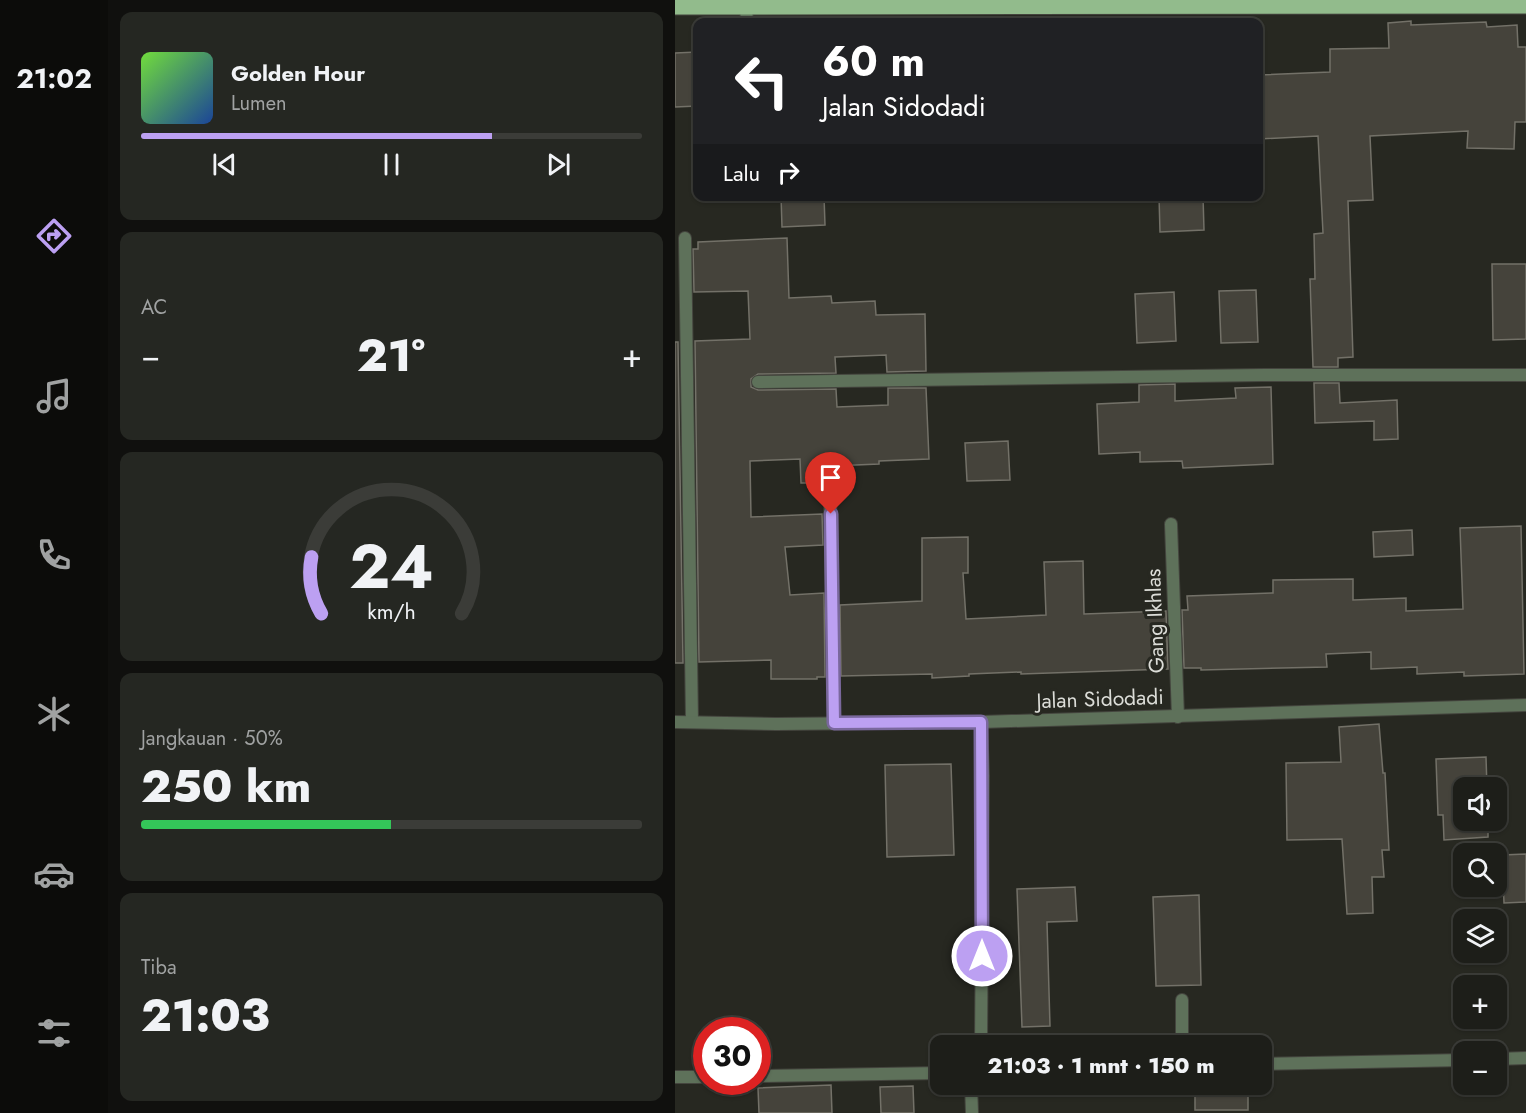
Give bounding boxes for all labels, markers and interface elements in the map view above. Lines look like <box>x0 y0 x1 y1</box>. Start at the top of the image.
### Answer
text: 60 m <box>822 31 925 92</box>
icon: left <box>723 42 801 120</box>
text: Golden Hour <box>231 57 365 89</box>
text: 21:02 <box>16 59 92 98</box>
text: Jalan Sidodadi <box>822 87 986 126</box>
text: Lumen <box>231 89 287 118</box>
icon: previous <box>208 148 241 181</box>
icon: pause <box>375 148 408 181</box>
icon: next <box>542 148 575 181</box>
icon: right <box>772 156 805 189</box>
text: Lalu <box>723 157 760 189</box>
icon: directions <box>33 215 75 257</box>
text: AC <box>141 293 167 322</box>
text: 21° <box>357 323 425 388</box>
text: − <box>141 332 160 379</box>
text: + <box>622 332 642 379</box>
icon: music <box>33 375 75 417</box>
pin <box>805 452 856 514</box>
icon: arrive <box>814 461 847 494</box>
text: 24 <box>349 521 434 611</box>
icon: phone <box>33 534 75 576</box>
street label: Gang Ikhlas <box>1138 568 1172 674</box>
text: km/h <box>367 596 416 627</box>
street label: Jalan Sidodadi <box>1033 682 1164 716</box>
icon: climate <box>33 693 75 735</box>
text: Jangkauan · 50% <box>141 724 283 753</box>
text: 250 km <box>141 754 311 819</box>
map controls <box>1453 777 1507 1095</box>
button: sound <box>1453 777 1507 831</box>
button: search <box>1453 843 1507 897</box>
icon: car <box>33 853 75 895</box>
button: layers <box>1453 909 1507 963</box>
position arrow <box>950 924 1014 988</box>
text: Tiba <box>141 953 177 982</box>
button: + <box>1453 975 1507 1029</box>
text: 21:03 <box>141 983 270 1048</box>
icon: filters <box>33 1012 75 1054</box>
speed limit sign: 30 <box>693 1017 771 1095</box>
button: − <box>1453 1041 1507 1095</box>
text: 21:03 · 1 mnt · 150 m <box>987 1049 1215 1081</box>

